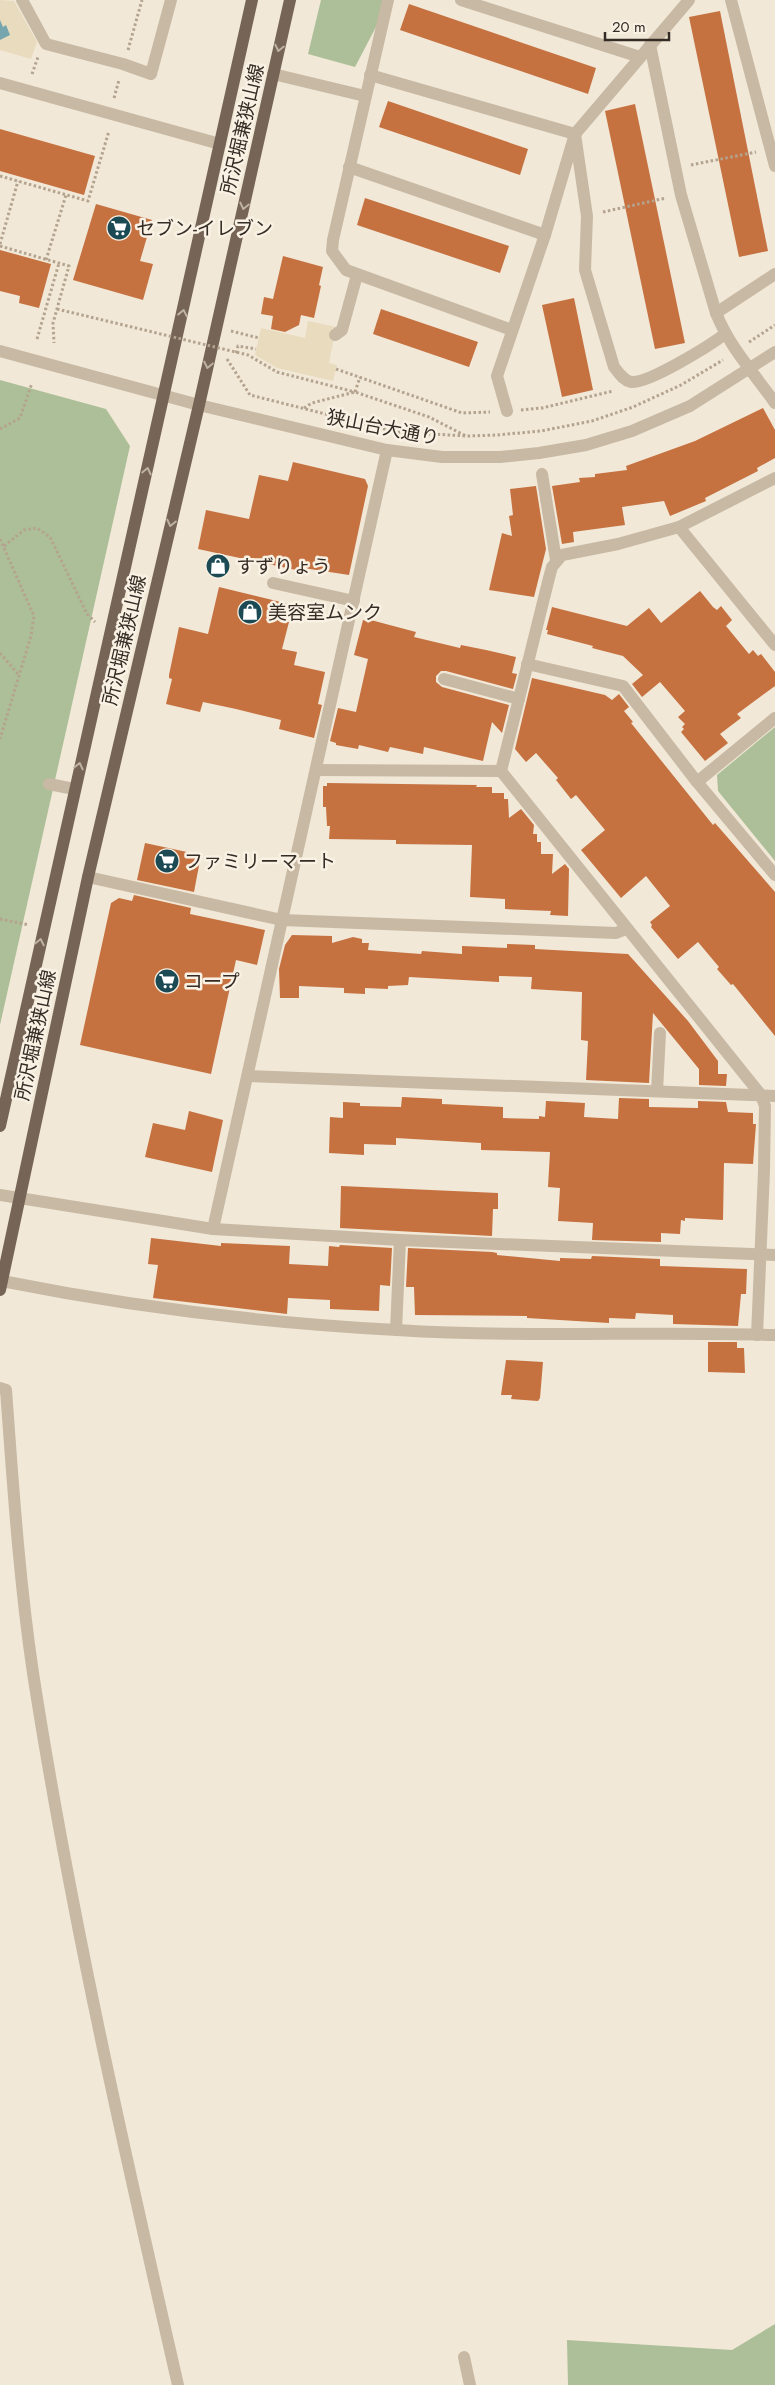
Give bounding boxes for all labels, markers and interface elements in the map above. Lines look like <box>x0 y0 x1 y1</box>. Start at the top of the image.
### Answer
scale bar <box>605 10 669 42</box>
text: 20 m <box>612 16 646 38</box>
one-way arrow <box>274 43 285 52</box>
street label: 所沢堀兼狭山線 <box>214 61 271 197</box>
one-way arrow <box>239 202 249 211</box>
supermarket icon: セブン-イレブン <box>106 215 132 241</box>
place label: セブン-イレブン <box>136 215 273 242</box>
one-way arrow <box>177 309 188 317</box>
one-way arrow <box>203 360 214 369</box>
street label: 狭山台大通り <box>324 403 441 452</box>
one-way arrow <box>141 467 152 476</box>
one-way arrow <box>166 518 177 527</box>
shop icon: すずりょう <box>205 553 231 579</box>
place label: すずりょう <box>236 553 331 580</box>
street label: 所沢堀兼狭山線 <box>96 572 153 708</box>
shop icon: 美容室ムンク <box>237 599 263 625</box>
place label: 美容室ムンク <box>268 599 382 626</box>
one-way arrow <box>73 762 84 771</box>
supermarket icon: ファミリーマート <box>154 848 180 874</box>
place label: ファミリーマート <box>184 848 336 875</box>
one-way arrow <box>35 938 45 947</box>
street label: 所沢堀兼狭山線 <box>8 967 63 1103</box>
supermarket icon: コープ <box>154 968 180 994</box>
place label: コープ <box>184 968 240 995</box>

